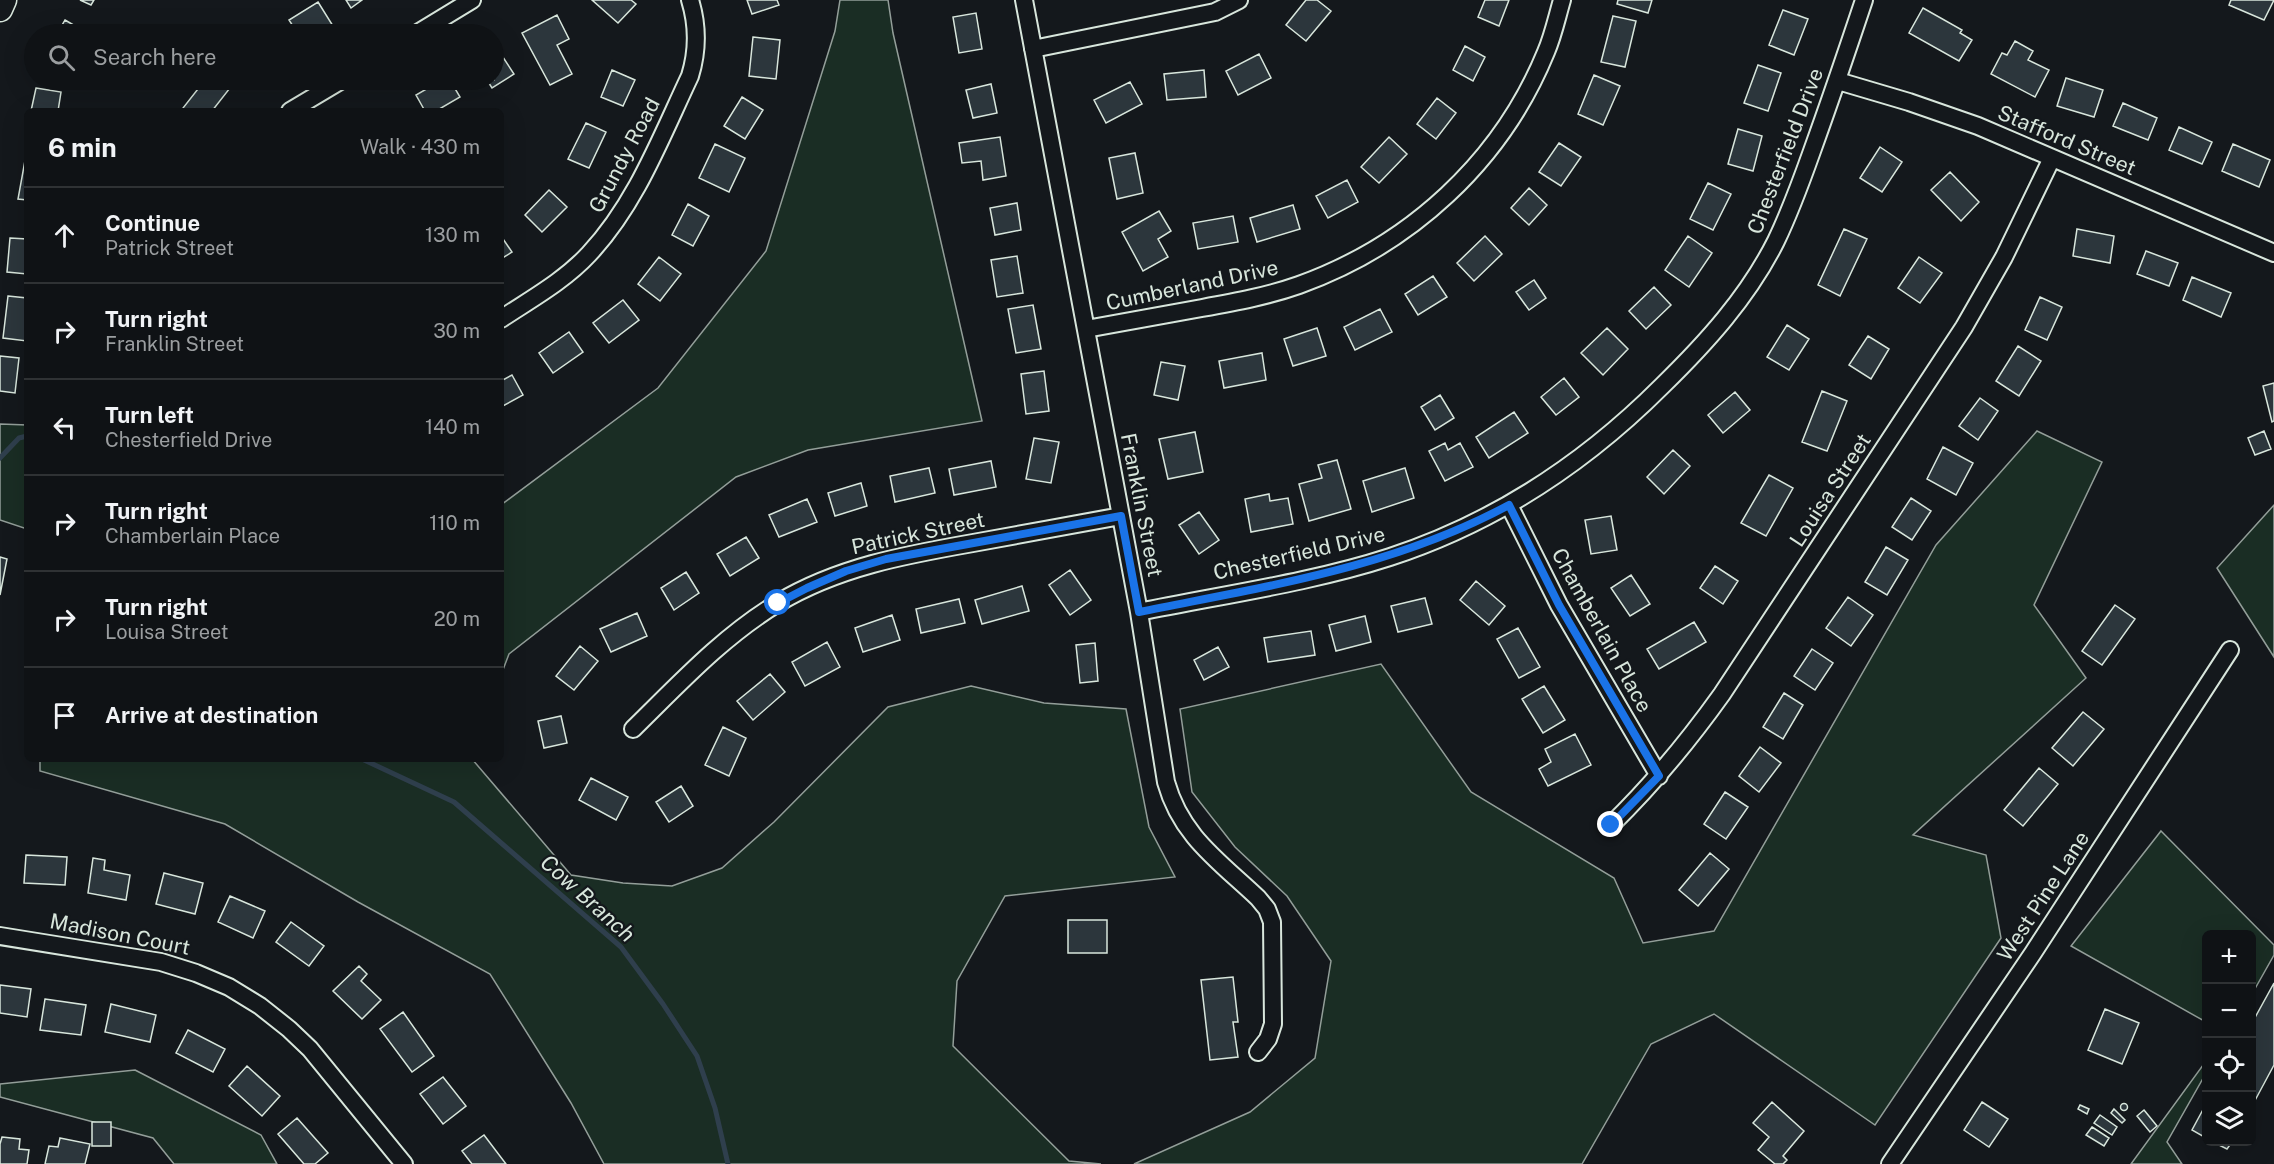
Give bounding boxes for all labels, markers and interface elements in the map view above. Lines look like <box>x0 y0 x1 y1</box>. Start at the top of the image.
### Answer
search box <box>24 24 504 90</box>
icon: search <box>45 41 78 74</box>
text: Search here <box>93 44 217 70</box>
street label: Chesterfield Drive <box>1742 65 1828 237</box>
street label: Grundy Road <box>583 93 665 217</box>
street label: Stafford Street <box>1994 100 2140 180</box>
text: 6 min <box>48 132 117 163</box>
text: Walk · 430 m <box>360 135 480 159</box>
text: Continue <box>105 210 200 236</box>
icon: ahead <box>48 219 81 252</box>
text: 130 m <box>425 223 480 247</box>
text: Patrick Street <box>105 236 234 260</box>
street label: Cumberland Drive <box>1104 255 1280 315</box>
text: Turn right <box>105 306 208 332</box>
icon: right <box>48 315 81 348</box>
text: 30 m <box>433 319 480 343</box>
text: Franklin Street <box>105 332 244 356</box>
text: Turn left <box>105 402 194 428</box>
icon: left <box>48 411 81 444</box>
text: 140 m <box>425 415 480 439</box>
text: Chesterfield Drive <box>105 428 272 452</box>
street label: Louisa Street <box>1784 429 1876 551</box>
street label: Franklin Street <box>1116 431 1168 579</box>
text: Turn right <box>105 498 208 524</box>
icon: right <box>48 507 81 540</box>
street label: Patrick Street <box>849 507 987 559</box>
text: 110 m <box>429 511 480 535</box>
street label: Chesterfield Drive <box>1211 521 1387 585</box>
text: Chamberlain Place <box>105 524 280 548</box>
street label: Chamberlain Place <box>1546 544 1658 716</box>
route start <box>764 589 790 615</box>
text: Turn right <box>105 594 208 620</box>
icon: right <box>48 603 81 636</box>
text: 20 m <box>434 607 480 631</box>
text: Louisa Street <box>105 620 229 644</box>
icon: arrive <box>48 699 81 732</box>
text: Arrive at destination <box>105 702 318 728</box>
route end <box>1597 811 1623 837</box>
street label: West Pine Lane <box>1992 826 2094 966</box>
water label: Cow Branch <box>536 849 640 947</box>
street label: Madison Court <box>48 908 192 960</box>
map controls <box>2202 930 2256 1146</box>
button: + <box>2202 930 2256 984</box>
button: − <box>2202 984 2256 1038</box>
button: locate <box>2202 1038 2256 1092</box>
button: layers <box>2202 1092 2256 1146</box>

